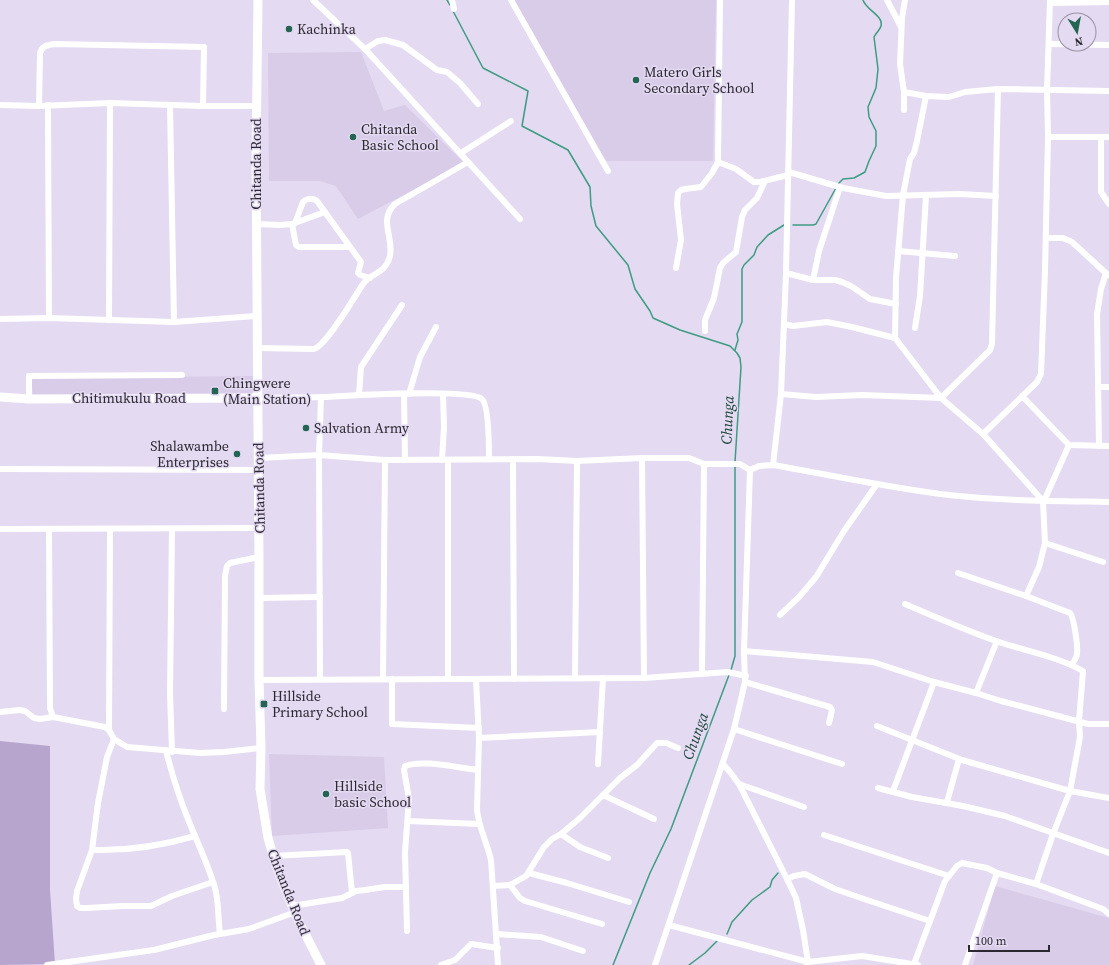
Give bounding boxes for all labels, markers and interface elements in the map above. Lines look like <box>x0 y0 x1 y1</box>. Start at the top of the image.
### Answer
north arrow <box>1057 12 1097 52</box>
place label: Kachinka <box>297 19 357 39</box>
marker: Kachinka <box>284 24 294 34</box>
text: N <box>1073 33 1084 49</box>
place label: Matero Girls Secondary School <box>644 62 754 98</box>
marker: Matero Girls Secondary School <box>631 75 641 85</box>
street label: Chitanda Road <box>246 118 266 210</box>
place label: Chitanda Basic School <box>361 119 439 155</box>
marker: Chitanda Basic School <box>348 132 358 142</box>
place label: Chingwere (Main Station) <box>223 373 311 409</box>
marker: Chingwere (Main Station) <box>210 386 220 396</box>
street label: Chitimukulu Road <box>72 388 186 408</box>
water label: Chunga <box>715 395 739 445</box>
place label: Salvation Army <box>314 418 410 438</box>
marker: Salvation Army <box>301 423 311 433</box>
place label: Shalawambe Enterprises <box>150 436 229 472</box>
street label: Chitanda Road <box>248 442 270 534</box>
marker: Shalawambe Enterprises <box>232 449 242 459</box>
place label: Hillside Primary School <box>272 686 368 722</box>
marker: Hillside Primary School <box>259 699 269 709</box>
water label: Chunga <box>677 709 713 763</box>
place label: Hillside basic School <box>334 776 411 812</box>
marker: Hillside basic School <box>321 789 331 799</box>
street label: Chitanda Road <box>263 846 315 938</box>
scale bar <box>969 927 1049 953</box>
text: 100 m <box>975 933 1007 949</box>

